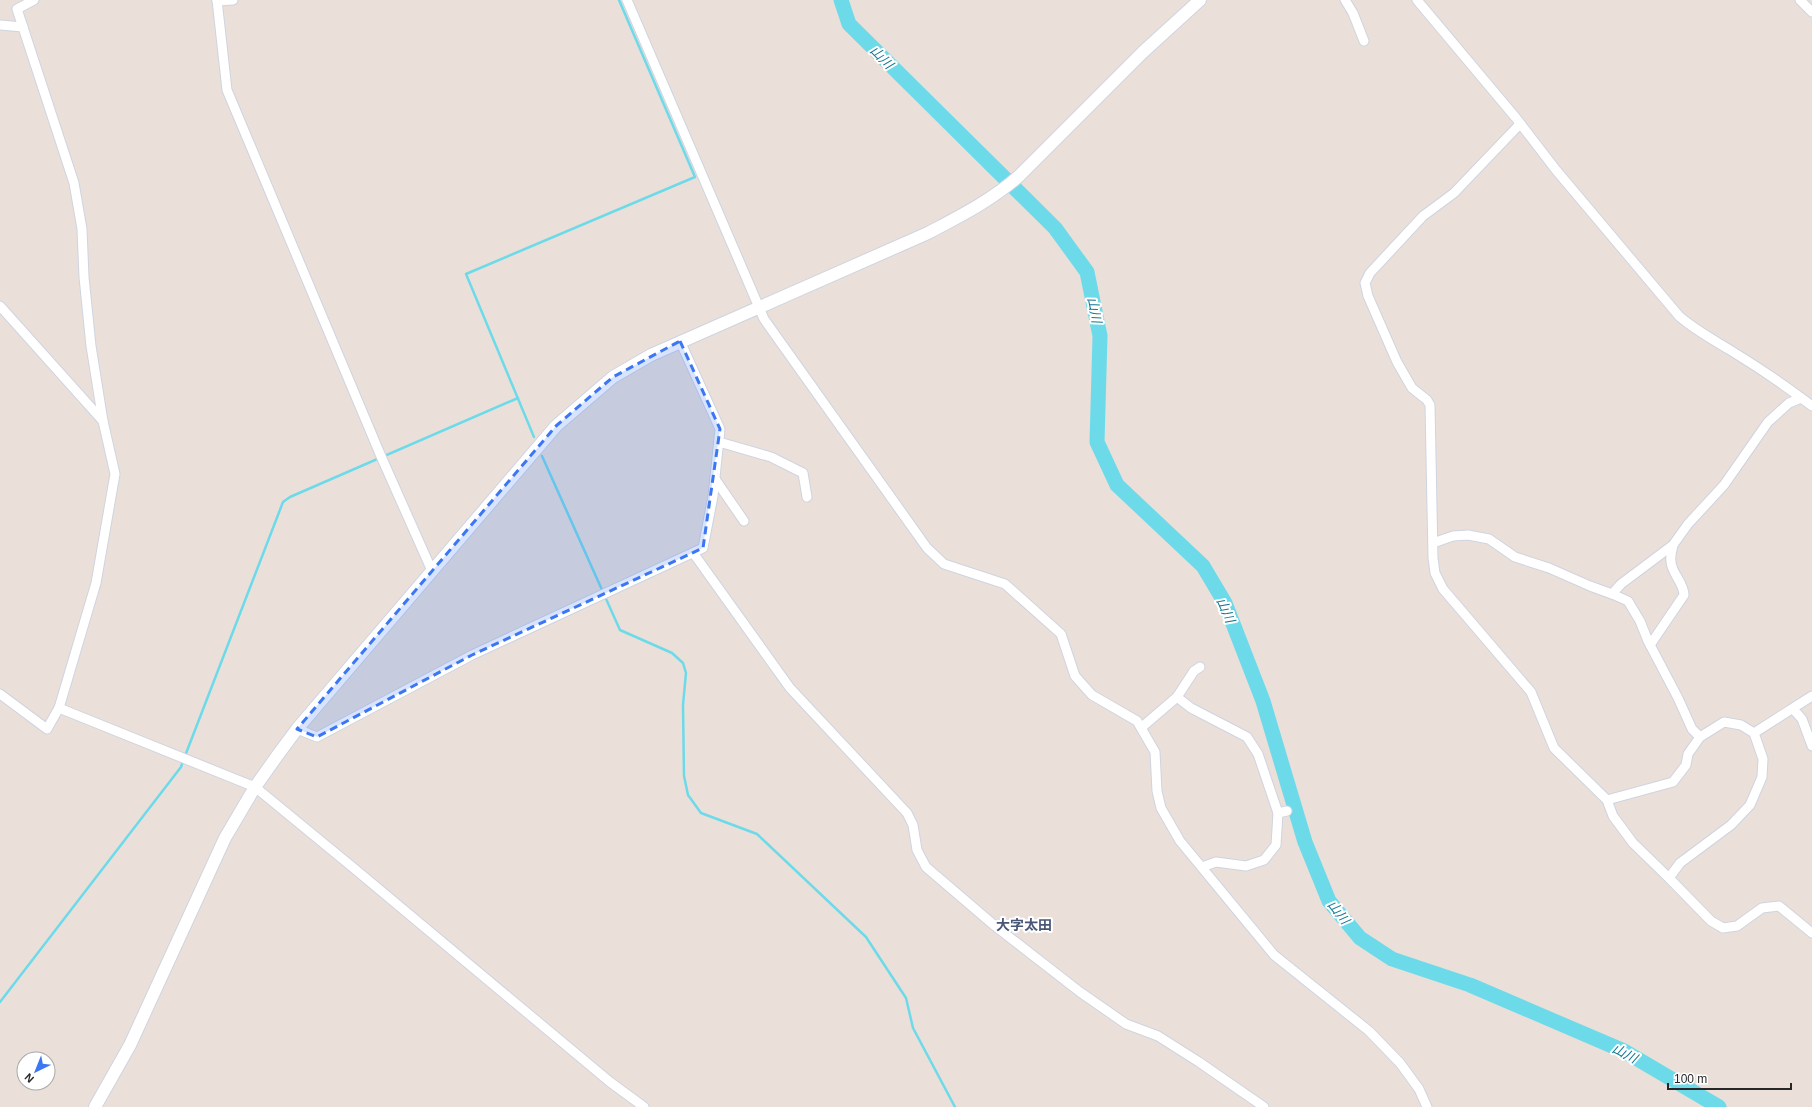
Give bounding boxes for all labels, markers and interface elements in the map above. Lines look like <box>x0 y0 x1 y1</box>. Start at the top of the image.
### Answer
water label: 山川 <box>867 43 898 73</box>
water label: 山川 <box>1084 296 1105 326</box>
water label: 山川 <box>1213 595 1238 627</box>
water label: 山川 <box>1325 897 1354 929</box>
district label: 大字太田 <box>996 917 1052 933</box>
water label: 山川 <box>1610 1041 1642 1067</box>
north arrow <box>16 1051 56 1091</box>
scale bar <box>1668 1065 1791 1091</box>
text: N <box>22 1071 36 1085</box>
text: 100 m <box>1674 1072 1707 1086</box>

